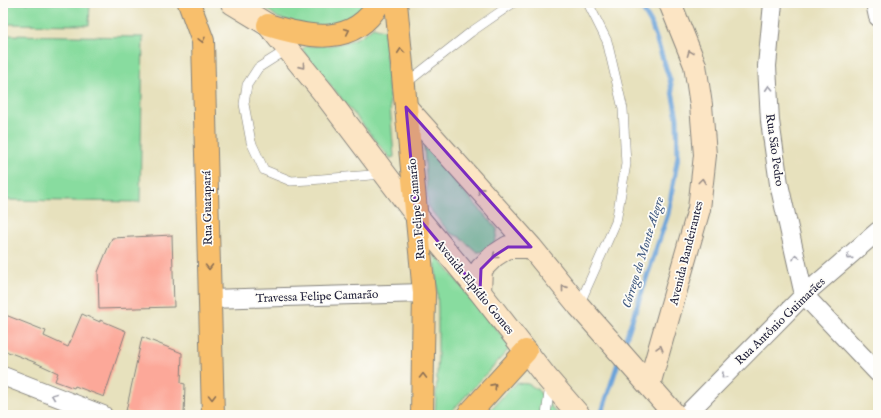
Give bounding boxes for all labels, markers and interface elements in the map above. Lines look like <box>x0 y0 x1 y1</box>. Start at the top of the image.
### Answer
one-way arrow <box>343 28 351 36</box>
one-way arrow <box>197 36 206 43</box>
one-way arrow <box>396 48 405 54</box>
one-way arrow <box>687 50 695 57</box>
one-way arrow <box>297 62 304 69</box>
one-way arrow <box>764 85 773 91</box>
street label: Rua São Pedro <box>762 113 787 188</box>
street label: Rua Felipe Camarão <box>405 157 429 260</box>
street label: Rua Guatapará <box>199 170 217 245</box>
one-way arrow <box>697 178 706 184</box>
one-way arrow <box>477 187 484 194</box>
water label: Córrego do Monte Alegre <box>618 194 670 310</box>
street label: Avenida Bandeirantes <box>666 199 707 308</box>
street label: Avenida Elpídio Gomes <box>430 236 517 338</box>
one-way arrow <box>492 251 499 258</box>
one-way arrow <box>846 252 853 259</box>
one-way arrow <box>792 254 800 260</box>
one-way arrow <box>205 264 213 270</box>
street label: Rua Antônio Guimarães <box>732 274 829 368</box>
one-way arrow <box>562 286 569 293</box>
street label: Travessa Felipe Camarão <box>255 287 379 307</box>
one-way arrow <box>655 344 664 351</box>
one-way arrow <box>722 371 729 379</box>
one-way arrow <box>419 373 427 379</box>
one-way arrow <box>490 383 497 391</box>
one-way arrow <box>50 392 57 400</box>
one-way arrow <box>208 394 217 400</box>

